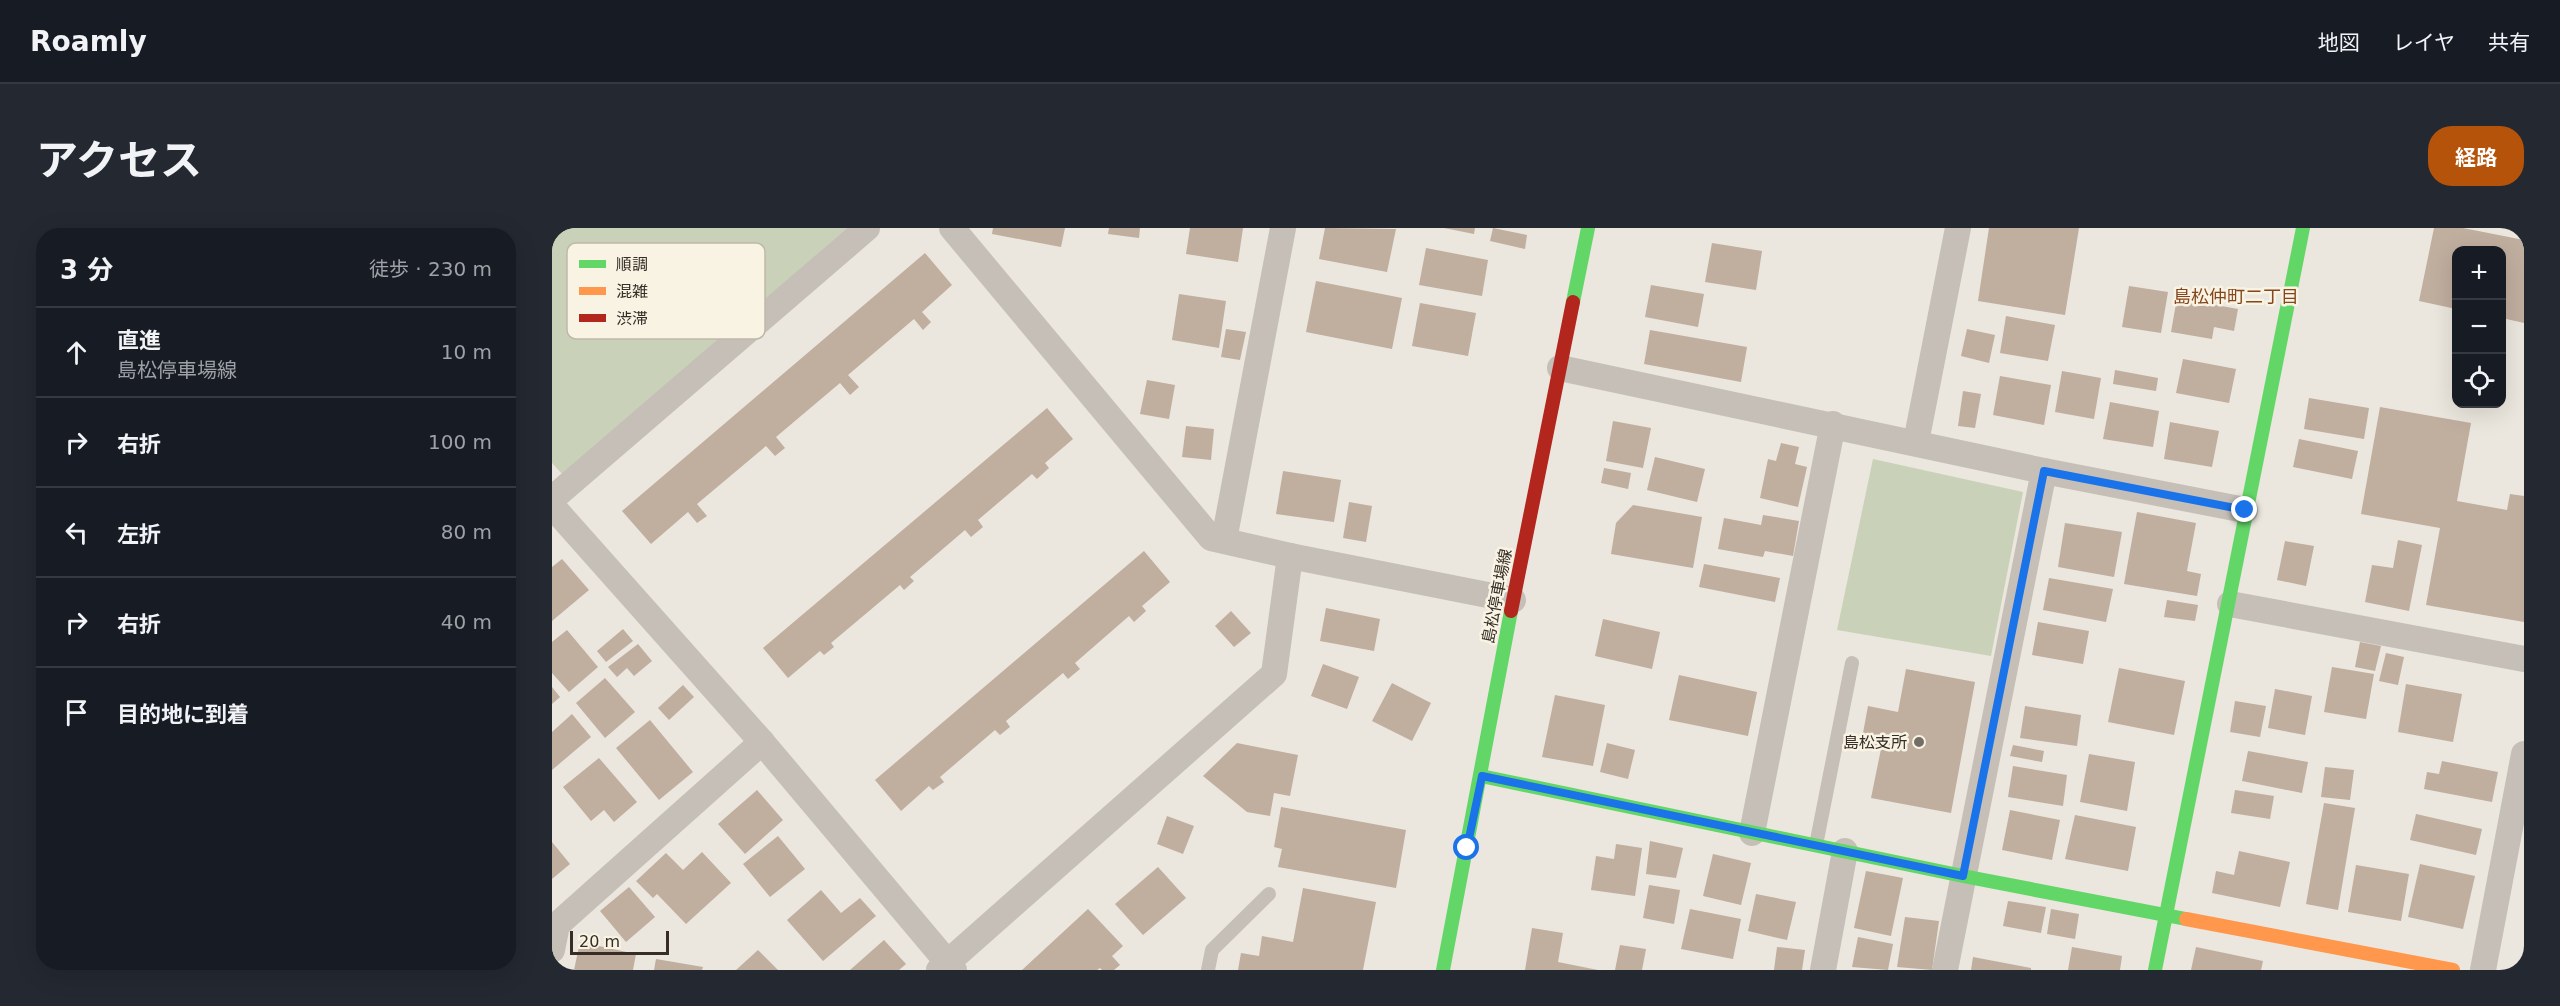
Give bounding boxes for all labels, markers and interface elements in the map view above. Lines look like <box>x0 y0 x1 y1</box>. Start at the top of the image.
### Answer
text: Roamly <box>30 25 147 58</box>
text: 地図 <box>2318 31 2360 55</box>
text: レイヤ <box>2393 31 2455 55</box>
text: 共有 <box>2488 31 2530 55</box>
button: 経路 <box>2428 126 2524 186</box>
text: アクセス <box>36 136 202 185</box>
legend <box>567 243 765 339</box>
map controls <box>2452 246 2506 408</box>
button: + <box>2452 246 2506 300</box>
text: 3 分 <box>60 255 113 285</box>
text: 順調 <box>616 255 648 274</box>
text: 徒歩 · 230 m <box>369 257 492 281</box>
text: 混雑 <box>616 282 648 301</box>
district label: 島松仲町二丁目 <box>2173 286 2299 307</box>
button: − <box>2452 300 2506 354</box>
text: 渋滞 <box>616 309 648 328</box>
text: 直進 <box>117 328 161 353</box>
icon: ahead <box>60 336 93 369</box>
text: 10 m <box>441 340 492 364</box>
button: locate <box>2452 354 2506 408</box>
text: 島松停車場線 <box>117 358 237 382</box>
icon: right <box>60 426 93 459</box>
text: 100 m <box>428 430 492 454</box>
text: 右折 <box>117 432 161 457</box>
route end <box>2231 496 2257 522</box>
icon: left <box>60 516 93 549</box>
text: 80 m <box>441 520 492 544</box>
text: 左折 <box>117 522 161 547</box>
street label: 島松停車場線 <box>1479 547 1515 645</box>
icon: right <box>60 606 93 639</box>
text: 40 m <box>441 610 492 634</box>
text: 右折 <box>117 612 161 637</box>
icon: arrive <box>60 696 93 729</box>
text: 目的地に到着 <box>117 702 249 727</box>
place label: 島松支所 <box>1843 733 1907 752</box>
marker: 島松支所 <box>1912 735 1926 749</box>
route start <box>1453 834 1479 860</box>
scale bar <box>570 928 669 956</box>
text: 20 m <box>579 932 620 951</box>

